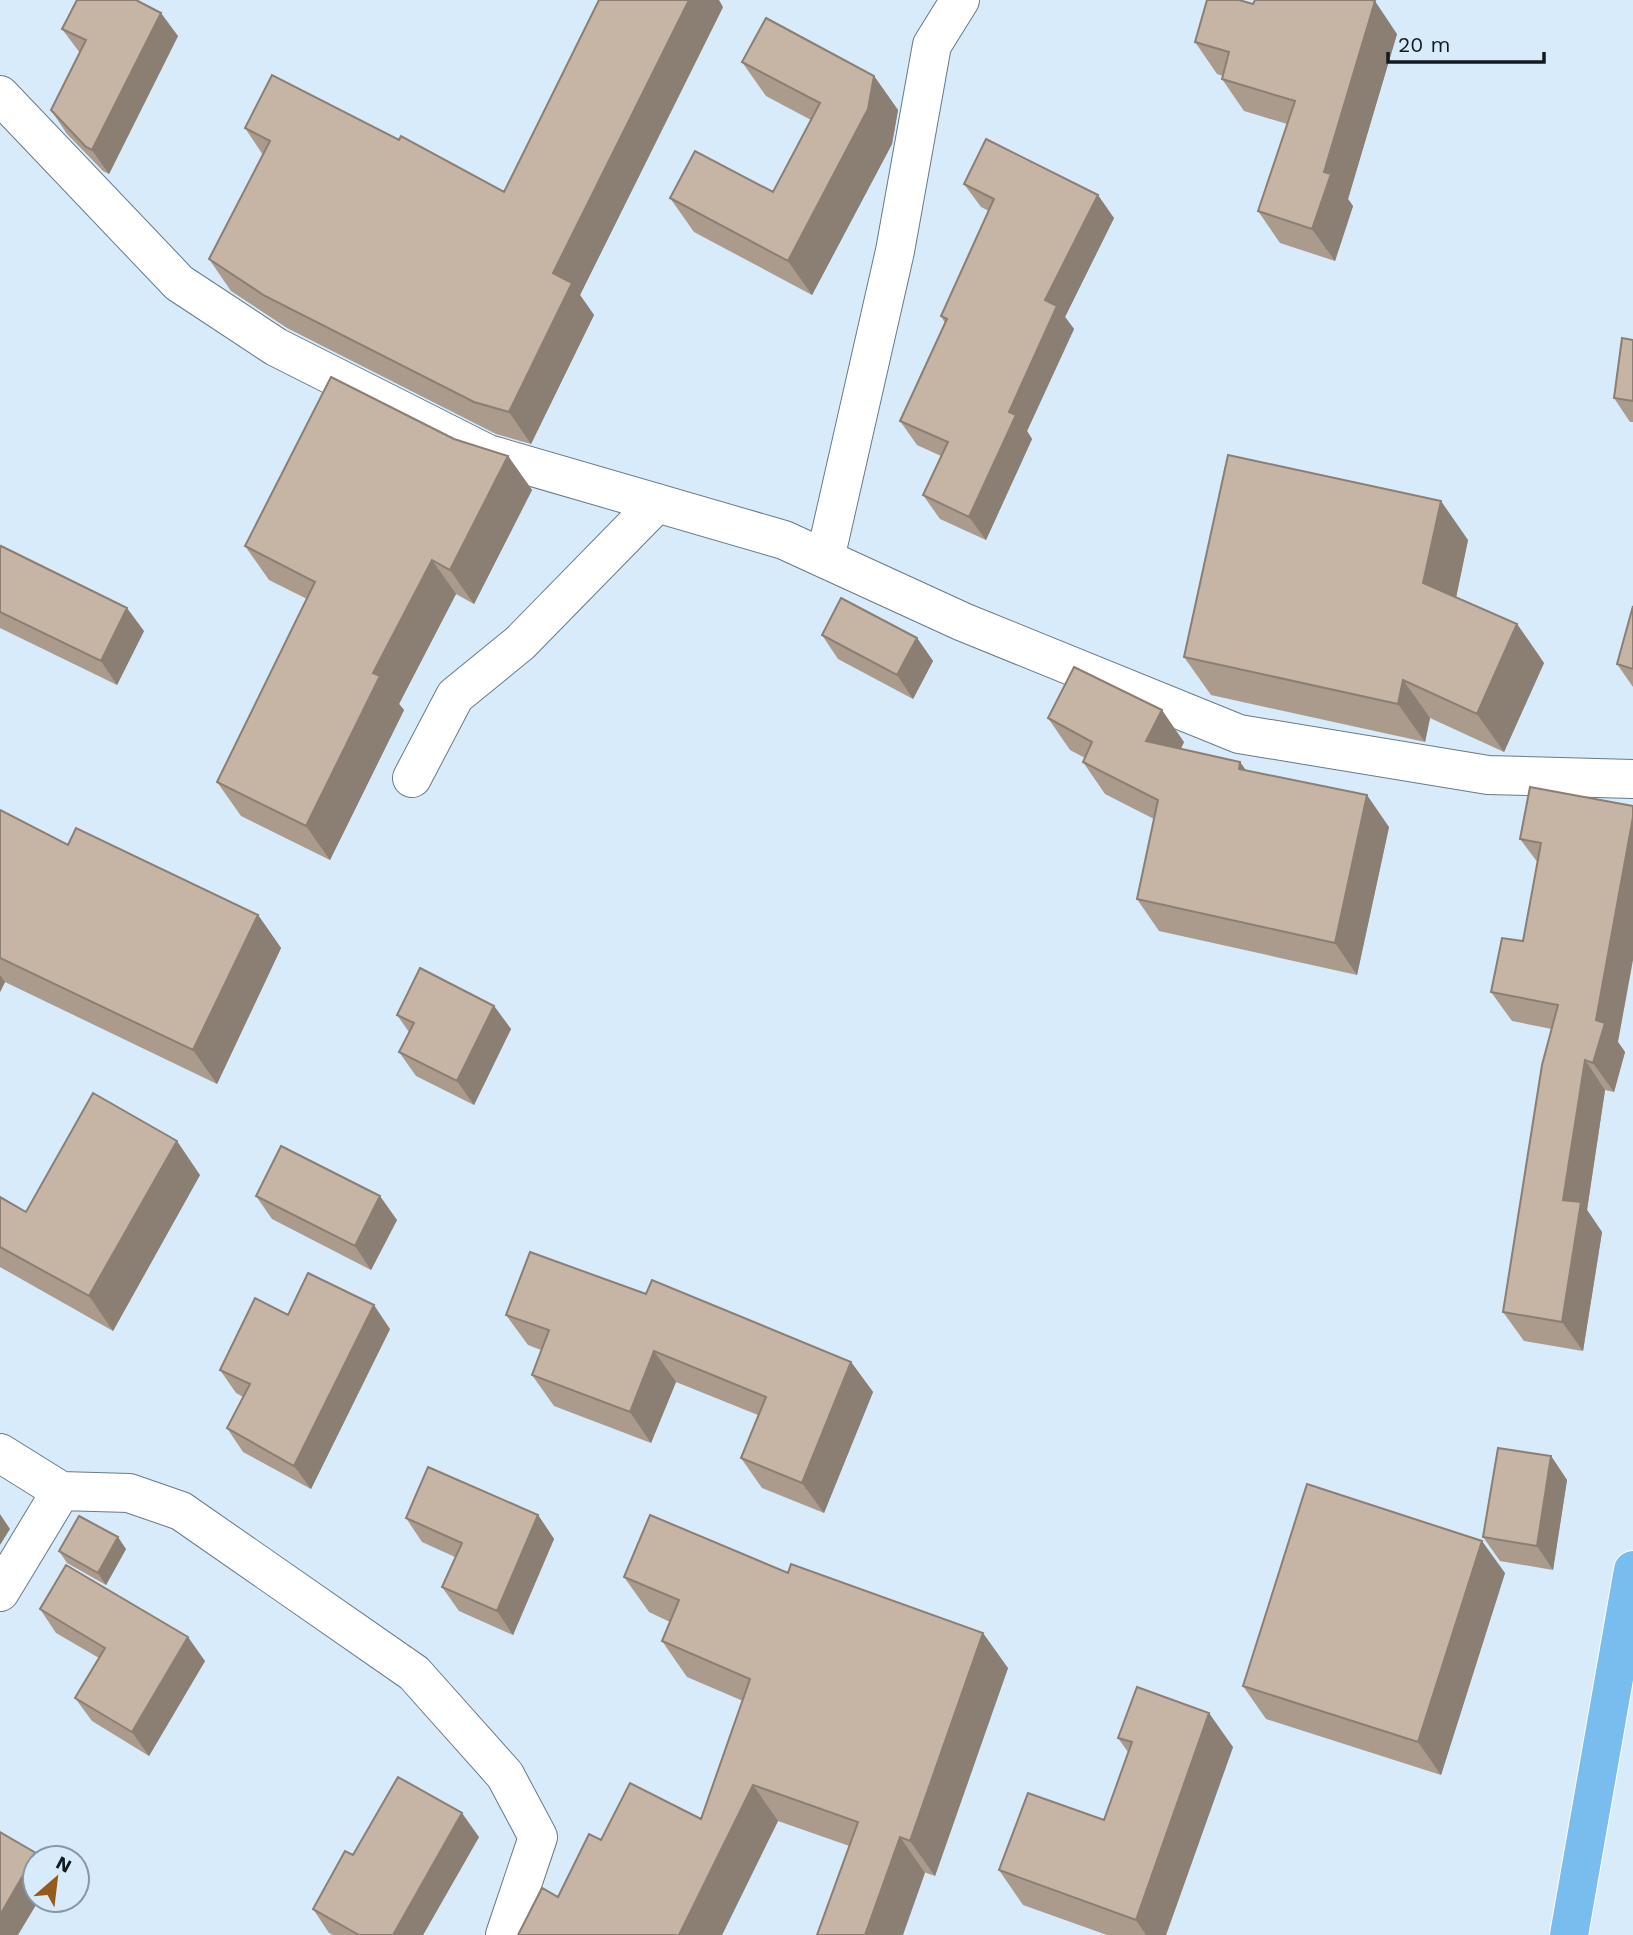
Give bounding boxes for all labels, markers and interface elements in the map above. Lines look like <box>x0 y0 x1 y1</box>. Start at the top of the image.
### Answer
scale bar <box>1388 21 1544 65</box>
text: 20 m <box>1398 32 1450 57</box>
north arrow <box>21 1844 91 1914</box>
text: N <box>52 1851 75 1878</box>

